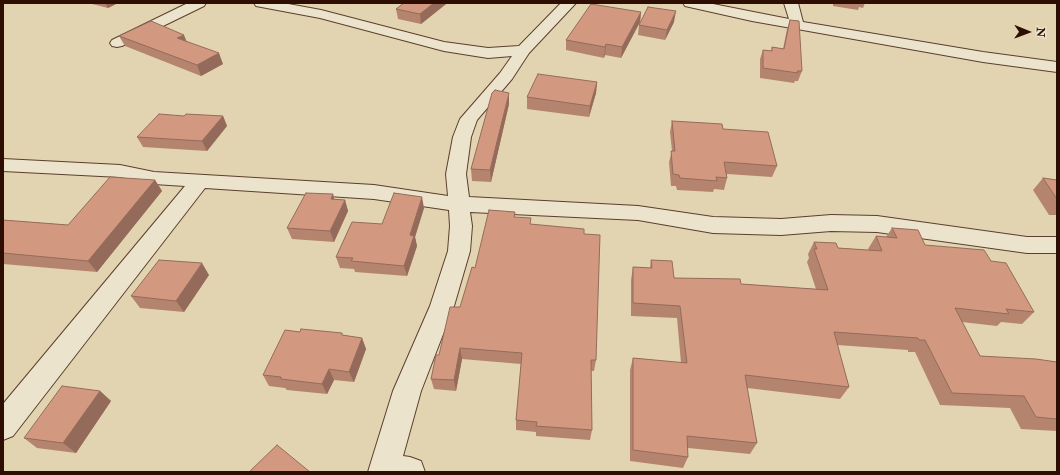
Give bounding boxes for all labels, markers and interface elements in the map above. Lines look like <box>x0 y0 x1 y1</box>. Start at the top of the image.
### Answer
north arrow <box>1008 12 1048 52</box>
text: N <box>1034 27 1047 37</box>

